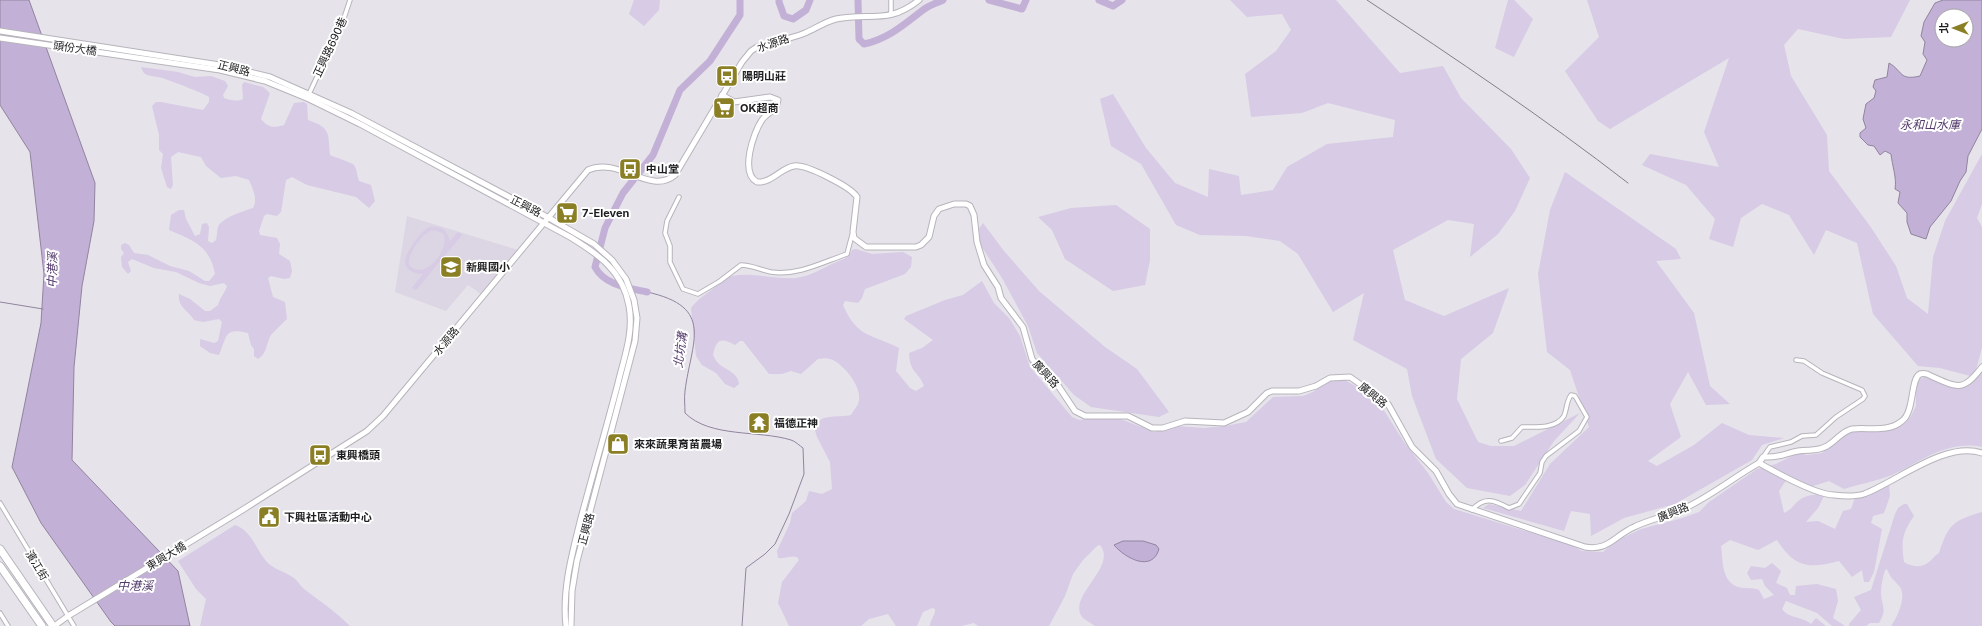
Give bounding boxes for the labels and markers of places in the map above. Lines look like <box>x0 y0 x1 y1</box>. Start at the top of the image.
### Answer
bus stop icon: 陽明山莊 <box>714 63 740 89</box>
place label: 陽明山莊 <box>742 69 786 83</box>
supermarket icon: OK超商 <box>711 95 737 121</box>
place label: OK超商 <box>740 101 778 115</box>
bus stop icon: 中山堂 <box>617 156 643 182</box>
place label: 中山堂 <box>646 162 679 176</box>
supermarket icon: 7-Eleven <box>554 200 580 226</box>
place label: 7-Eleven <box>582 206 630 220</box>
school or university icon: 新興國小 <box>438 254 464 280</box>
place label: 新興國小 <box>466 260 510 274</box>
temple icon: 福德正神 <box>746 410 772 436</box>
place label: 福德正神 <box>774 416 818 430</box>
shop icon: 來來蔬果育苗農場 <box>605 431 631 457</box>
place label: 來來蔬果育苗農場 <box>634 437 722 451</box>
bus stop icon: 東興橋頭 <box>307 442 333 468</box>
place label: 東興橋頭 <box>336 448 380 462</box>
public building icon: 下興社區活動中心 <box>256 504 282 530</box>
place label: 下興社區活動中心 <box>284 510 372 524</box>

